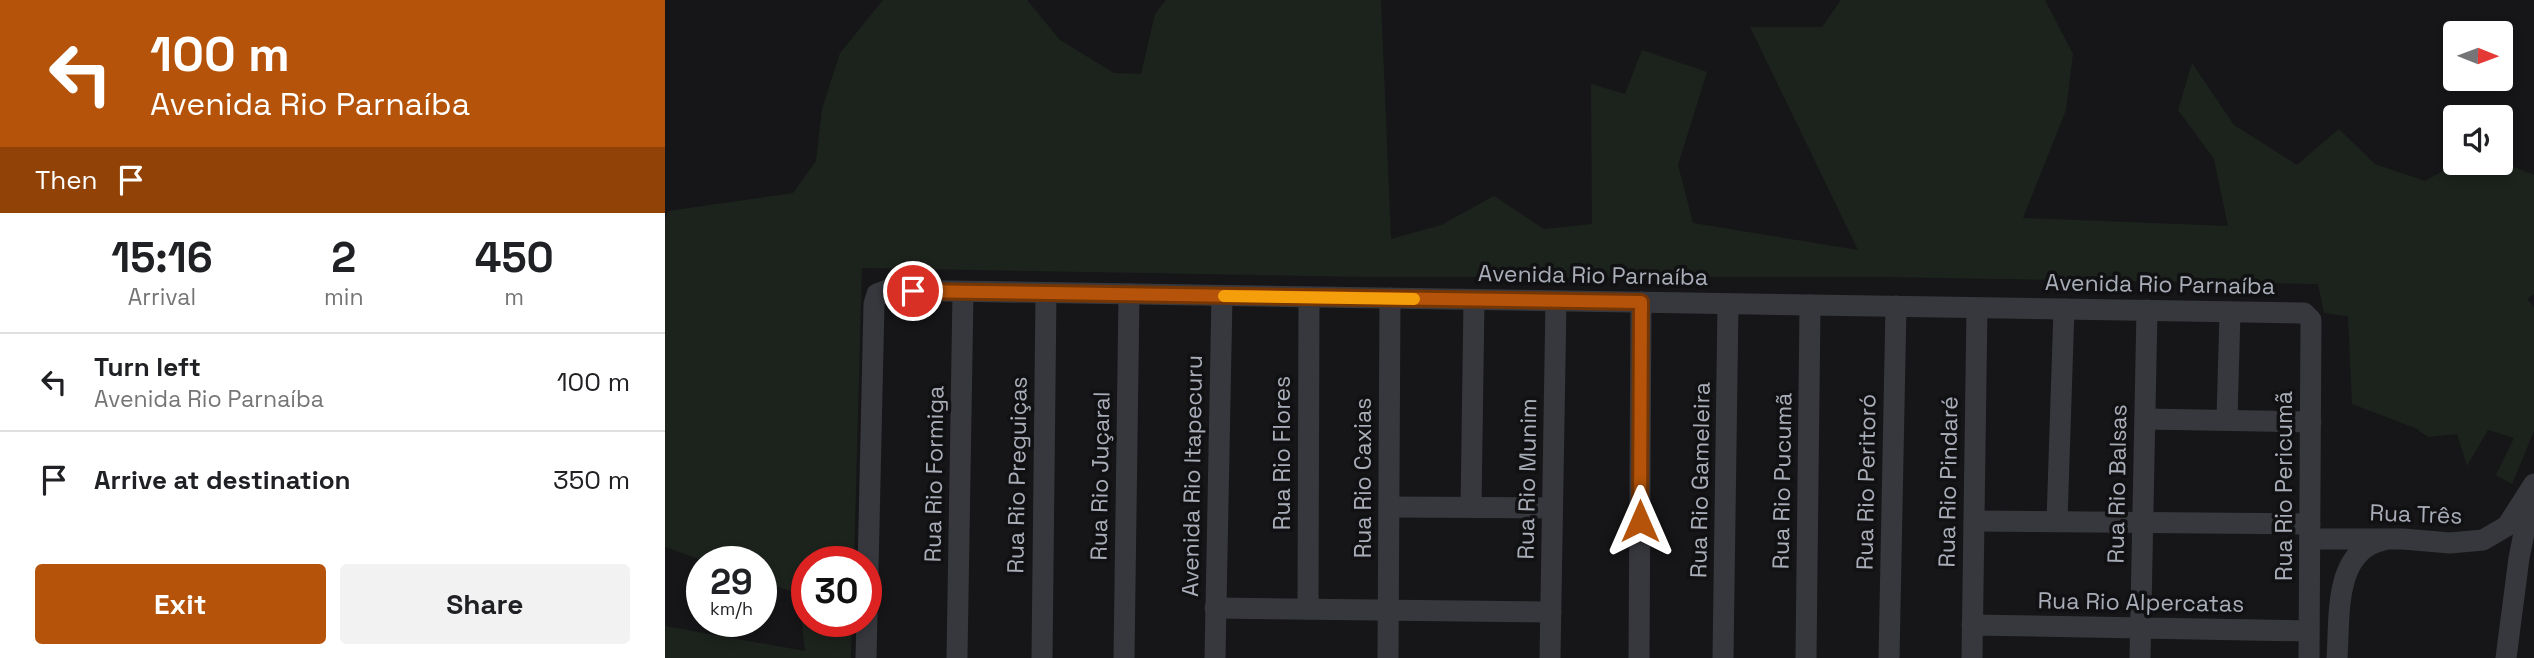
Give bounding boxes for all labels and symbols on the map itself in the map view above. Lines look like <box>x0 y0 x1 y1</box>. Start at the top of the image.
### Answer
north arrow <box>2443 21 2513 91</box>
street label: Avenida Rio Parnaíba <box>1478 258 1708 292</box>
pin <box>883 261 943 321</box>
street label: Avenida Rio Parnaíba <box>2045 267 2275 301</box>
street label: Avenida Rio Itapecuru <box>1175 355 1209 597</box>
street label: Rua Rio Preguiças <box>1000 376 1034 574</box>
street label: Rua Rio Flores <box>1267 376 1297 530</box>
street label: Rua Rio Gameleira <box>1683 382 1717 578</box>
street label: Rua Rio Formiga <box>917 385 951 563</box>
street label: Rua Rio Juçaral <box>1084 391 1116 561</box>
street label: Rua Rio Pericumã <box>2269 391 2299 581</box>
street label: Rua Rio Pucumã <box>1765 392 1799 570</box>
street label: Rua Rio Peritoró <box>1849 394 1883 570</box>
street label: Rua Rio Pindaré <box>1932 396 1964 568</box>
street label: Rua Rio Caxias <box>1348 398 1378 558</box>
street label: Rua Rio Munim <box>1511 398 1543 560</box>
street label: Rua Rio Balsas <box>2101 404 2133 564</box>
position arrow <box>1603 484 1677 558</box>
street label: Rua Três <box>2369 497 2463 531</box>
speed limit sign: 30 <box>791 546 882 637</box>
street label: Rua Rio Alpercatas <box>2037 585 2245 619</box>

